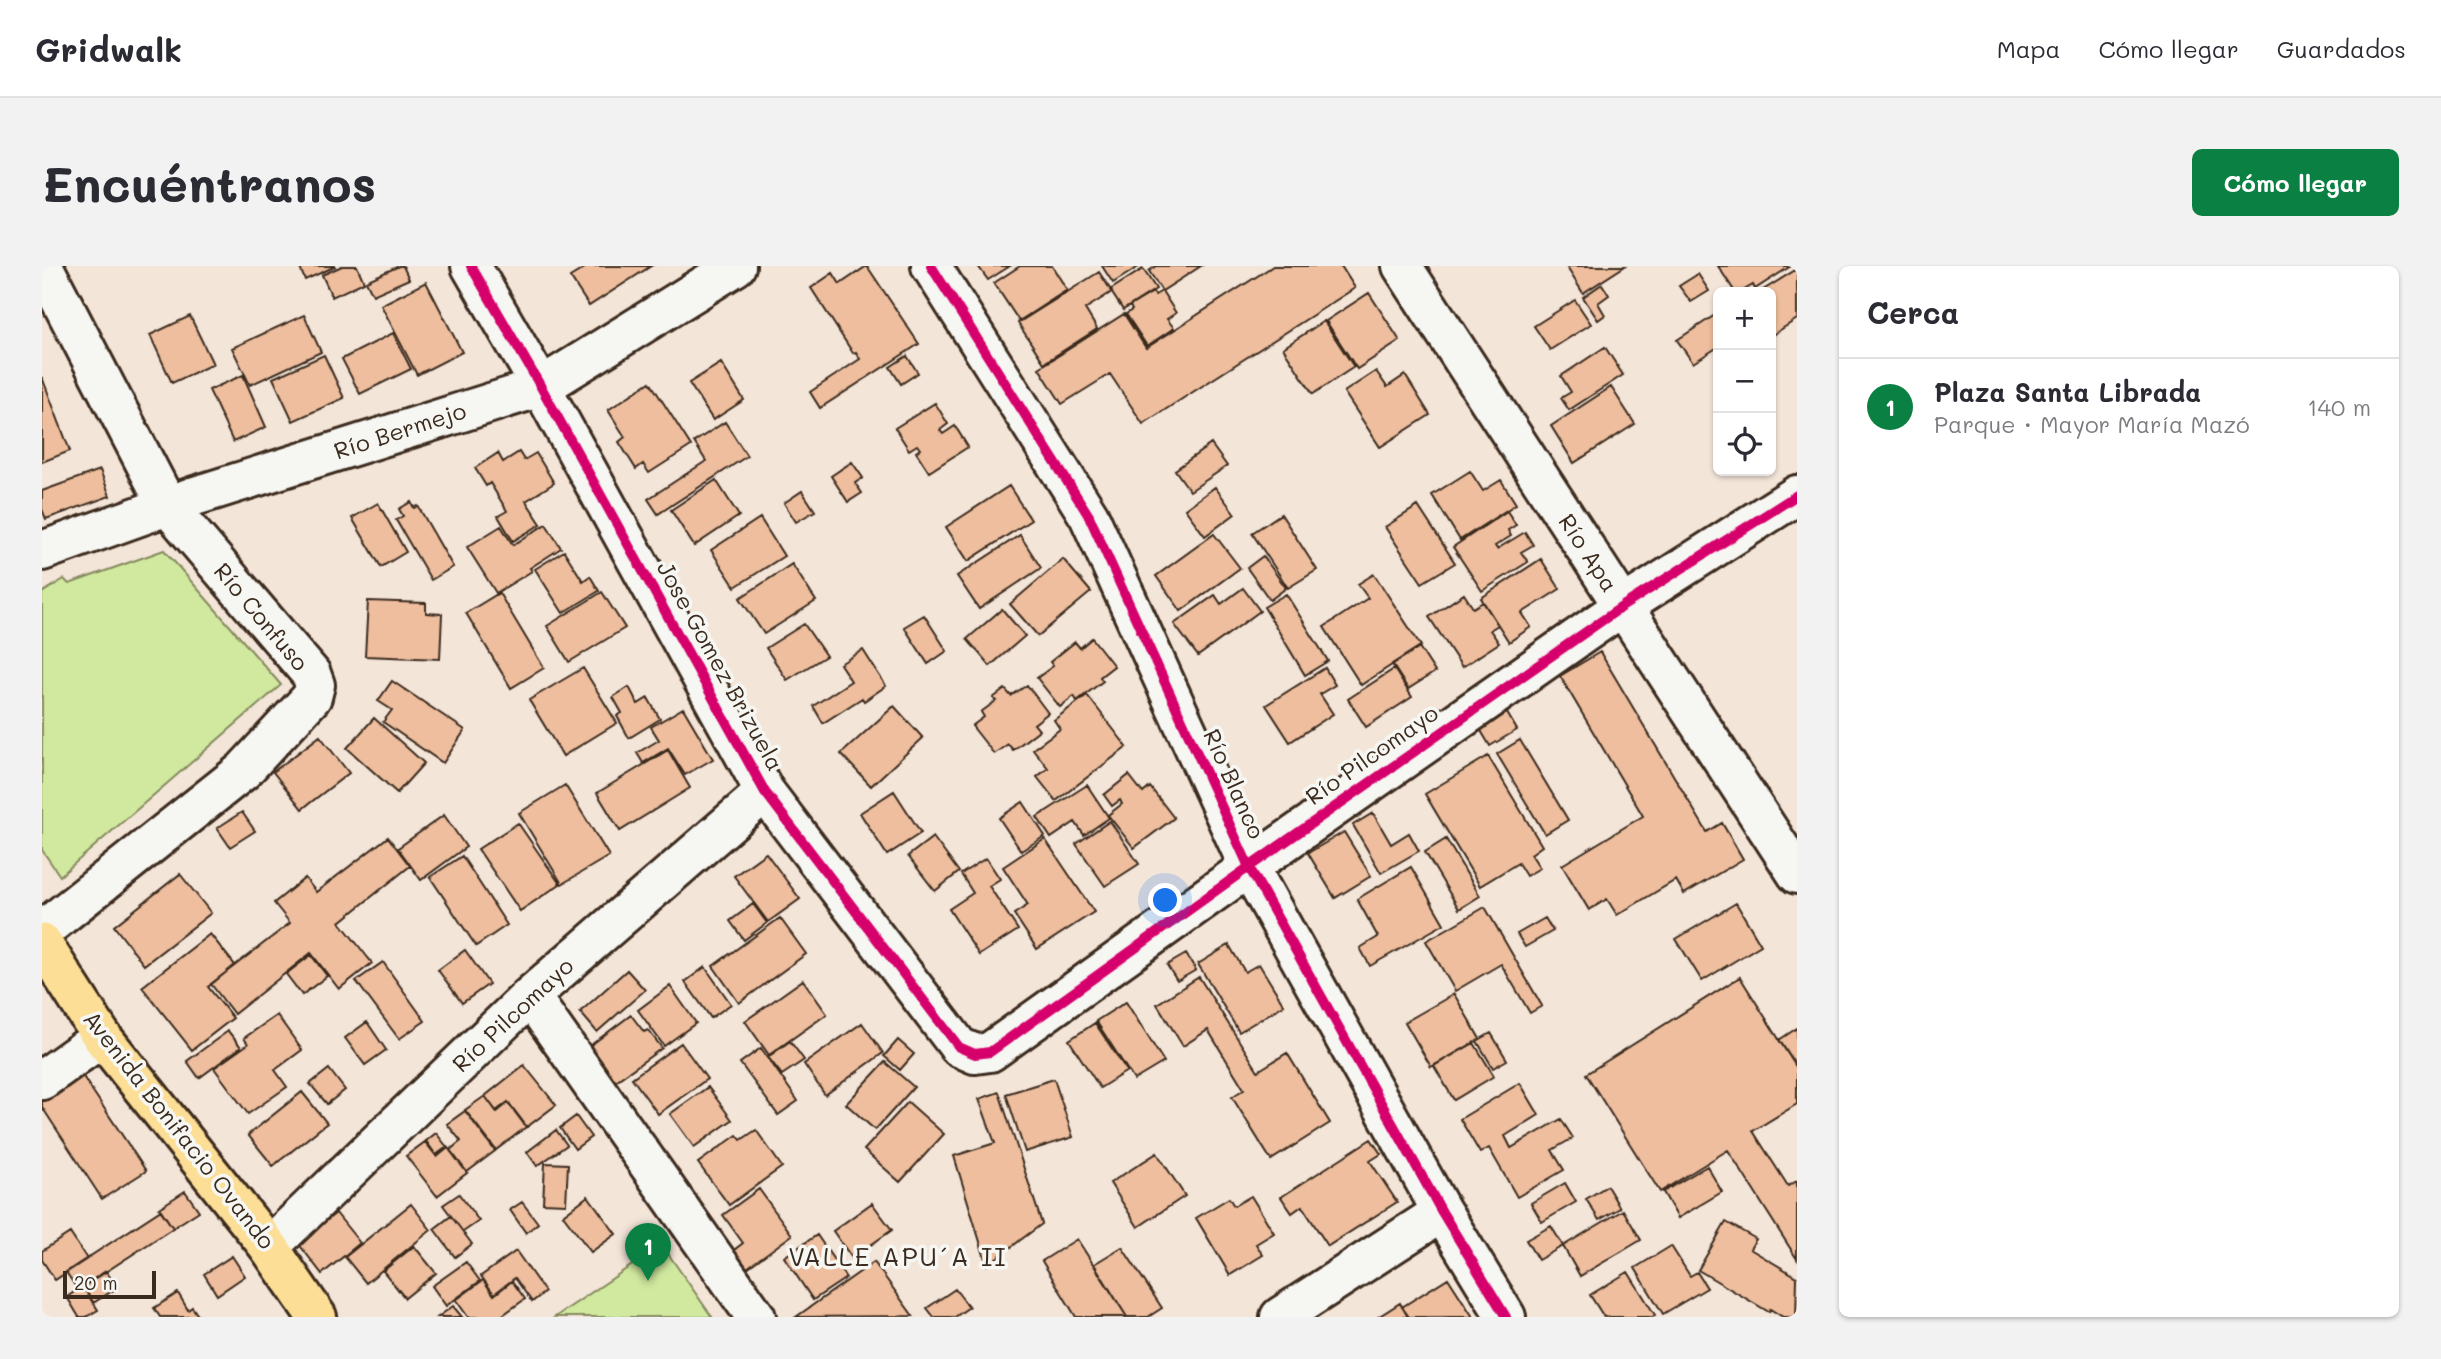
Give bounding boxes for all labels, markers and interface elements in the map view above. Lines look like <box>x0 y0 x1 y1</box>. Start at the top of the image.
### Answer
text: Gridwalk <box>35 27 182 70</box>
text: Mapa <box>1997 33 2061 64</box>
text: Cómo llegar <box>2099 33 2239 64</box>
text: Guardados <box>2277 33 2406 64</box>
button: Cómo llegar <box>2192 149 2399 216</box>
text: Encuéntranos <box>42 151 376 214</box>
map controls <box>1713 287 1776 476</box>
button: + <box>1713 287 1776 350</box>
text: Cerca <box>1867 292 1959 332</box>
button: − <box>1713 350 1776 413</box>
text: Plaza Santa Librada <box>1934 375 2201 409</box>
text: 1 <box>1885 392 1895 422</box>
text: 140 m <box>2307 392 2371 422</box>
street label: Río Bermejo <box>330 395 469 465</box>
text: Parque · Mayor María Mazó <box>1934 409 2250 439</box>
button: locate <box>1713 413 1776 476</box>
street label: Río Apa <box>1552 508 1625 597</box>
street label: Jose Gomez Brizuela <box>651 555 791 776</box>
street label: Río Confuso <box>208 556 316 677</box>
street label: Río Pilcomayo <box>1299 697 1444 811</box>
street label: Río Blanco <box>1197 724 1272 843</box>
your location <box>1148 883 1182 917</box>
street label: Río Pilcomayo <box>445 950 579 1078</box>
street label: Avenida Bonifacio Ovando <box>77 1004 282 1255</box>
pin: 1 <box>625 1223 671 1281</box>
district label: VALLE APU´A II <box>788 1239 1008 1273</box>
scale bar <box>63 1268 156 1300</box>
text: 20 m <box>74 1270 118 1295</box>

